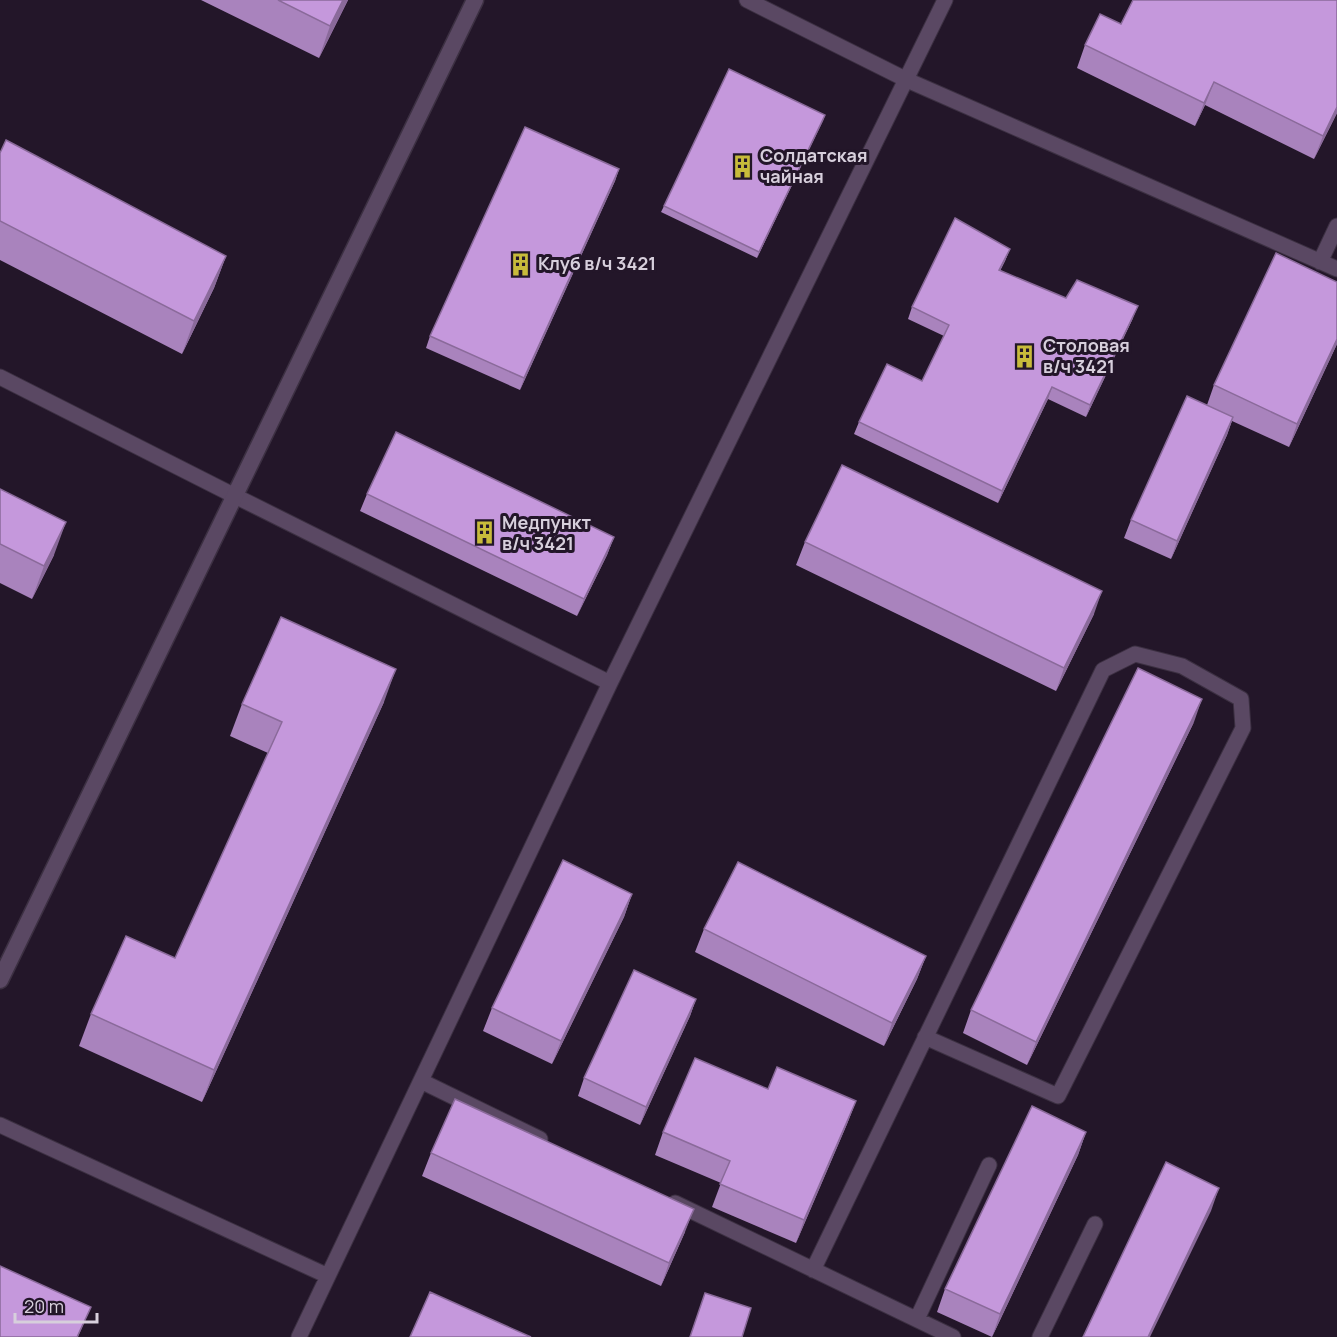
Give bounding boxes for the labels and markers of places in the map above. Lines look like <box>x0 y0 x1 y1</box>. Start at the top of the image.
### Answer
place label: Солдатская чайная <box>760 143 867 188</box>
building icon: Солдатская чайная <box>729 153 755 179</box>
building icon: Клуб в/ч 3421 <box>507 251 533 277</box>
place label: Клуб в/ч 3421 <box>538 251 656 275</box>
place label: Столовая в/ч 3421 <box>1043 333 1130 378</box>
building icon: Столовая в/ч 3421 <box>1012 343 1038 369</box>
place label: Медпункт в/ч 3421 <box>502 510 592 555</box>
building icon: Медпункт в/ч 3421 <box>471 520 497 546</box>

